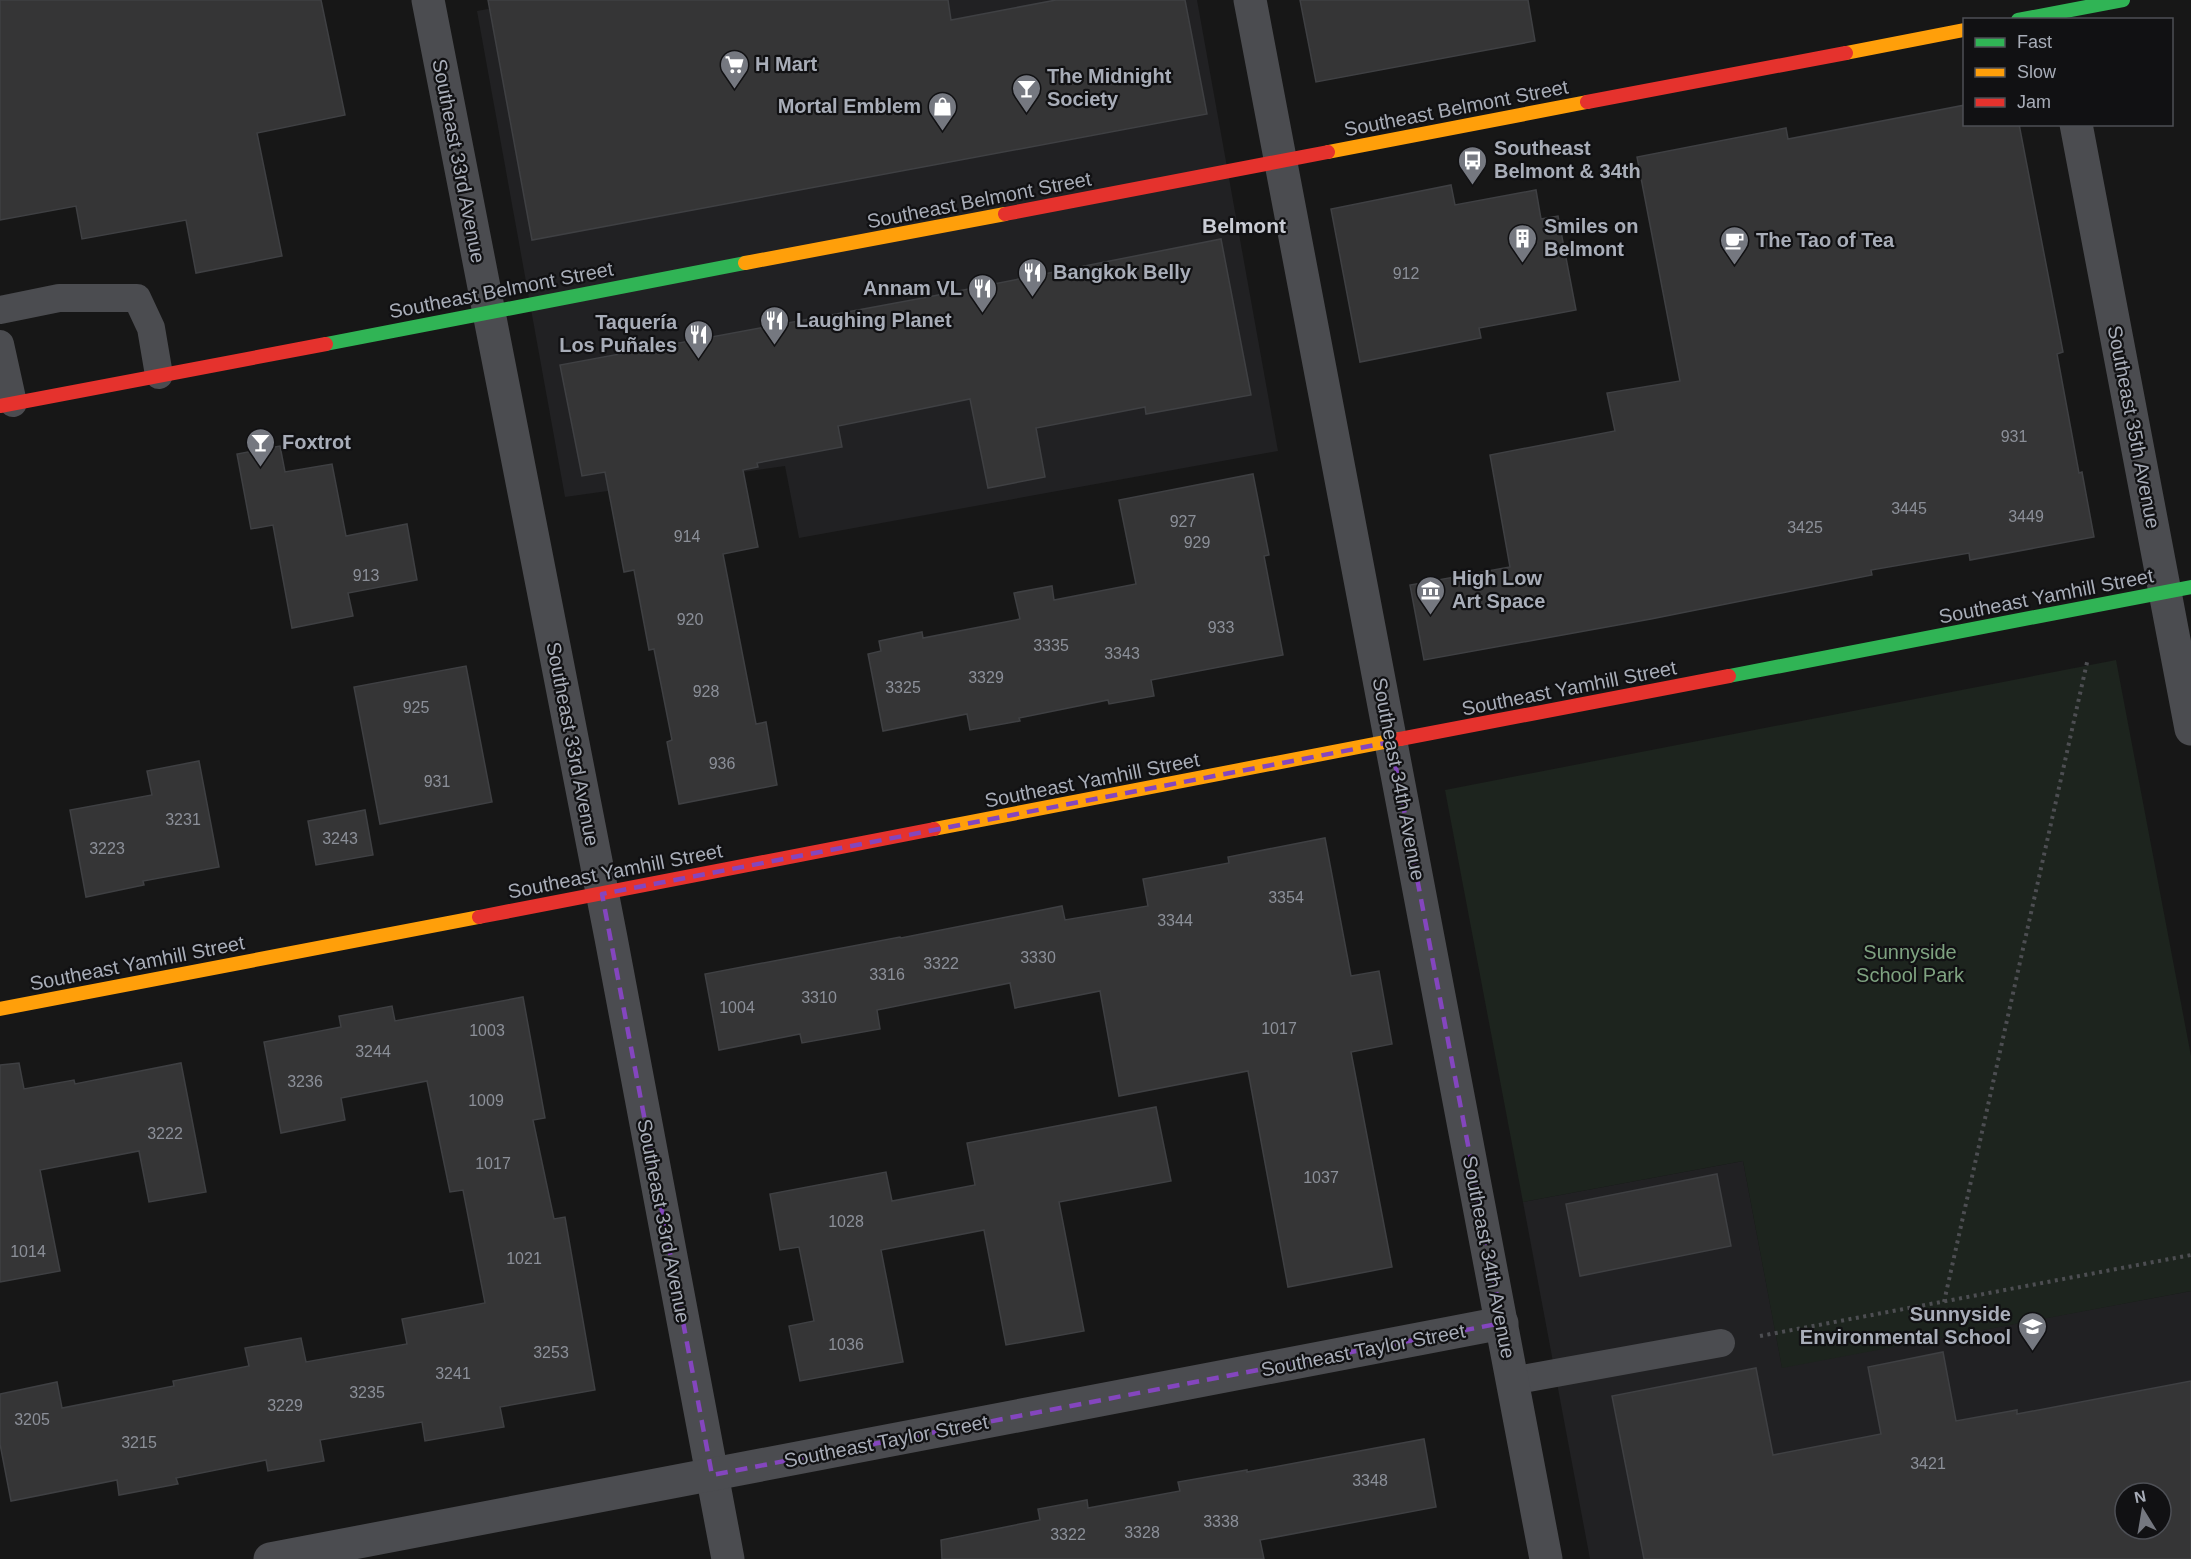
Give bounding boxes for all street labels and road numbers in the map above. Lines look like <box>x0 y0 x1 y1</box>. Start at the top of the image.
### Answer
street label: Southeast 33rd Avenue <box>428 57 490 265</box>
street label: Southeast Belmont Street <box>1342 75 1570 141</box>
street label: Southeast Belmont Street <box>865 167 1093 233</box>
street label: Southeast Belmont Street <box>387 257 615 323</box>
street label: Southeast 35th Avenue <box>2104 324 2164 530</box>
street label: Southeast Yamhill Street <box>1937 564 2156 628</box>
street label: Southeast 33rd Avenue <box>542 640 604 848</box>
street label: Southeast Yamhill Street <box>1460 656 1679 720</box>
street label: Southeast 34th Avenue <box>1369 676 1429 882</box>
street label: Southeast Yamhill Street <box>983 748 1202 812</box>
street label: Southeast Yamhill Street <box>506 839 725 903</box>
street label: Southeast Yamhill Street <box>28 931 247 995</box>
street label: Southeast 33rd Avenue <box>633 1117 695 1325</box>
street label: Southeast 34th Avenue <box>1459 1154 1519 1360</box>
street label: Southeast Taylor Street <box>1259 1319 1467 1381</box>
street label: Southeast Taylor Street <box>782 1410 990 1472</box>

